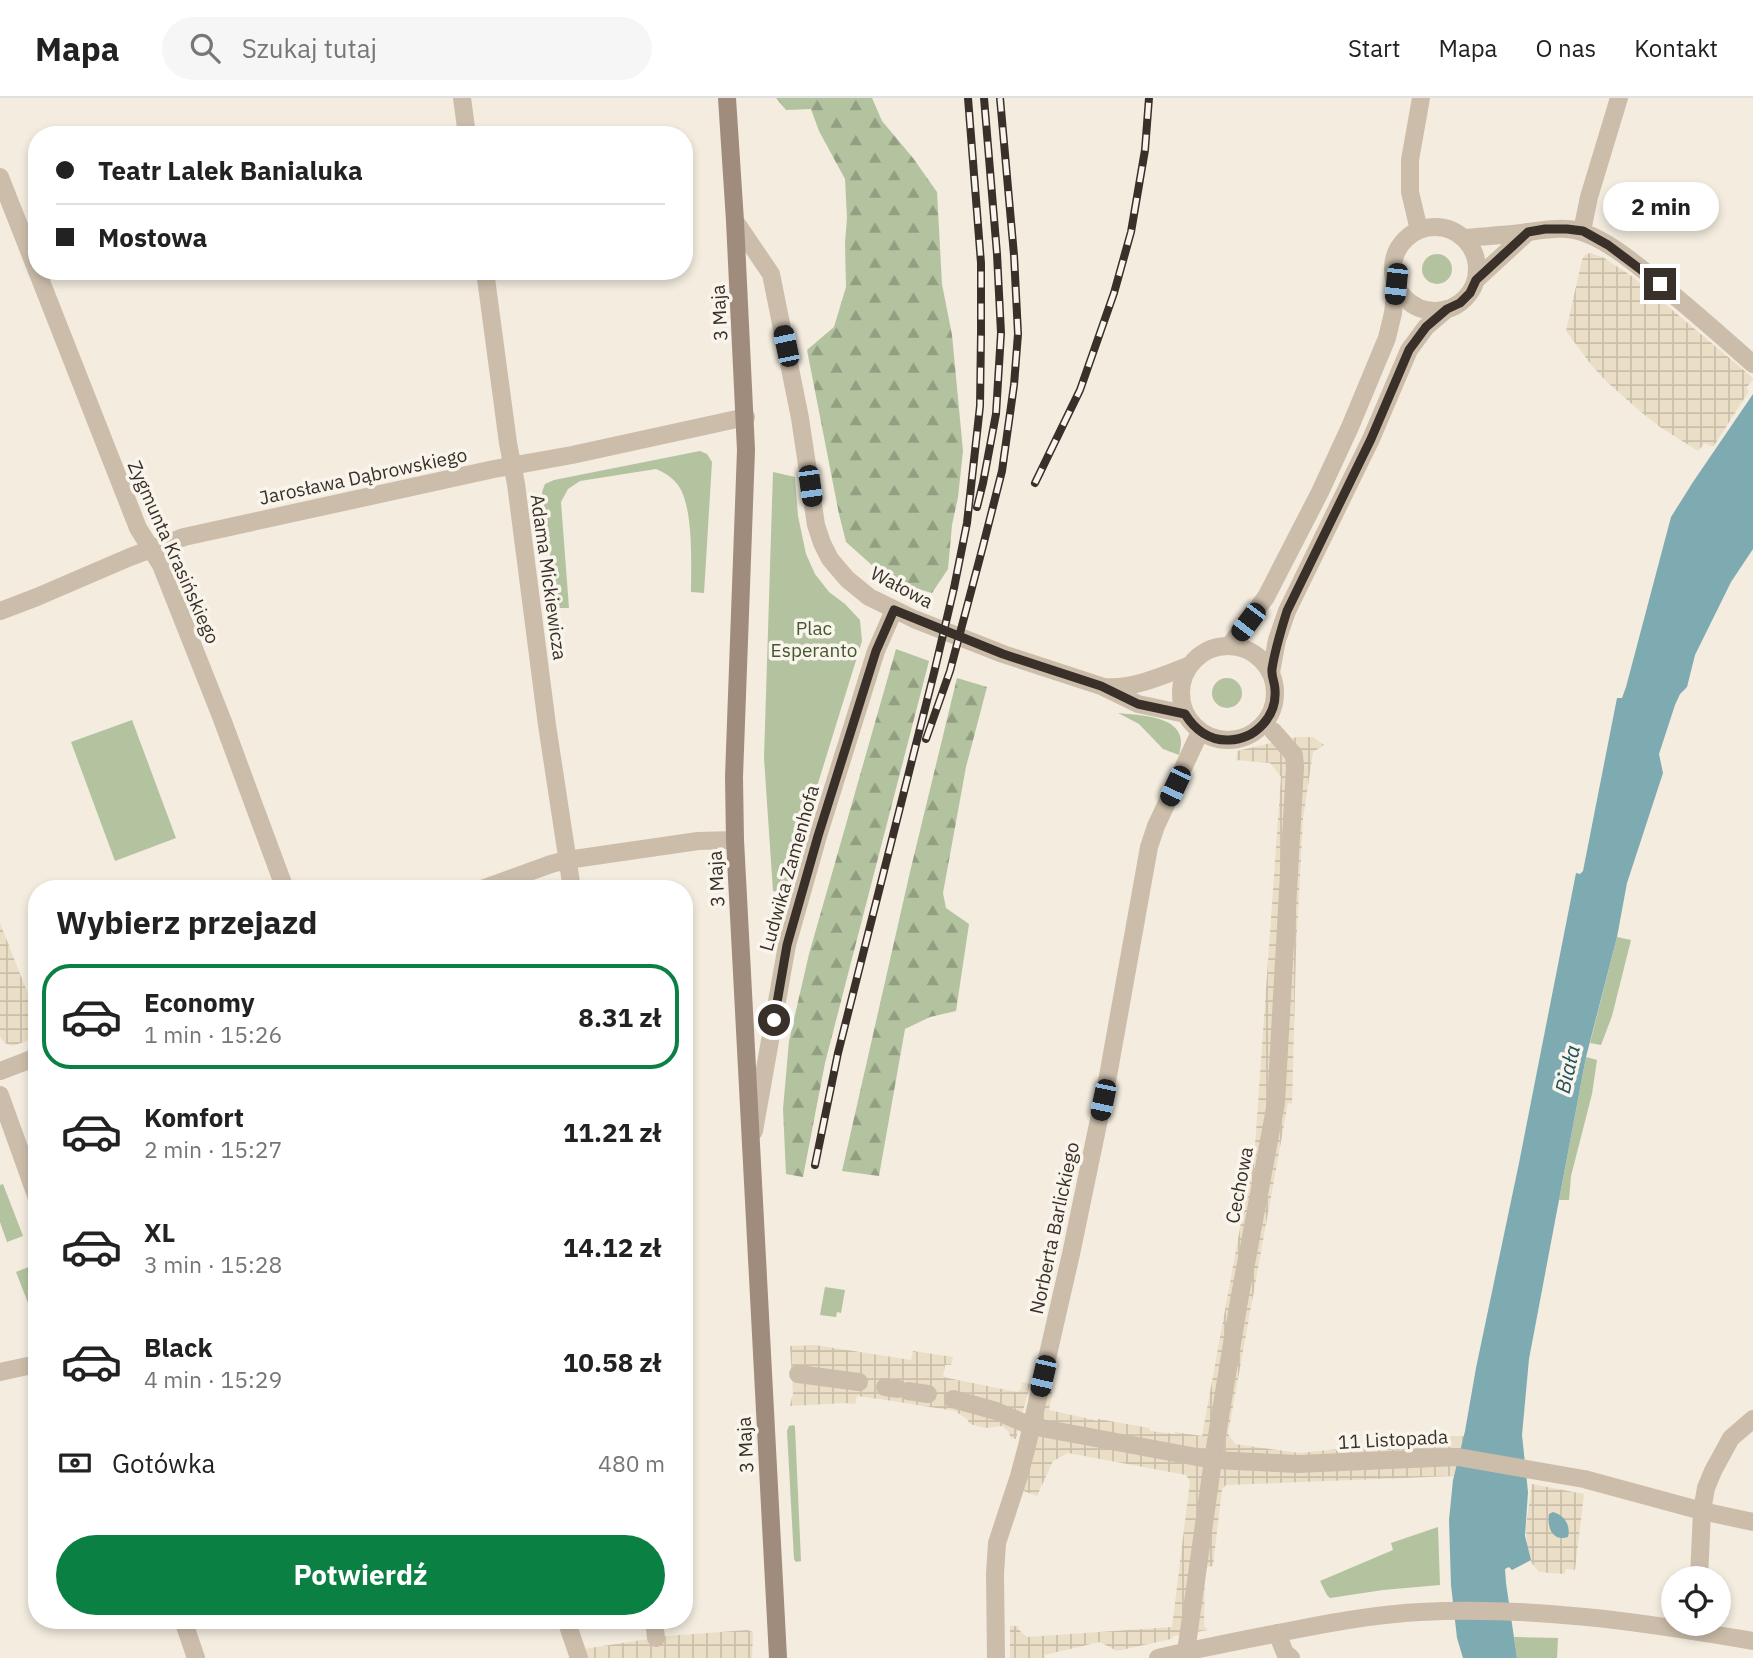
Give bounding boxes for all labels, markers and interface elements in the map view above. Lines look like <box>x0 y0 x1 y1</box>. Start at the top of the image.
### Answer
search box <box>162 17 652 80</box>
text: Mapa <box>35 27 120 70</box>
icon: search <box>186 29 224 67</box>
text: Szukaj tutaj <box>242 31 377 65</box>
text: Start <box>1348 32 1400 64</box>
text: Mapa <box>1438 32 1497 64</box>
text: O nas <box>1535 32 1596 64</box>
text: Kontakt <box>1634 32 1718 64</box>
text: Teatr Lalek Banialuka <box>98 153 363 187</box>
callout: 2 min <box>1602 183 1718 232</box>
text: 2 min <box>1631 191 1691 221</box>
text: Mostowa <box>98 220 207 254</box>
car <box>1384 262 1409 306</box>
route end <box>1644 268 1676 300</box>
street label: 3 Maja <box>706 284 732 342</box>
car <box>772 323 801 369</box>
street label: Jarosława Dąbrowskiego <box>257 442 469 510</box>
street label: Zygmunta Krasińskiego <box>123 457 225 647</box>
car <box>797 464 824 508</box>
street label: Adama Mickiewicza <box>525 493 573 661</box>
street label: Wałowa <box>867 561 937 613</box>
car <box>1227 599 1270 645</box>
park label: Plac Esperanto <box>771 616 857 662</box>
car <box>1157 763 1194 809</box>
street label: Ludwika Zamenhofa <box>754 782 824 954</box>
street label: 3 Maja <box>703 850 729 908</box>
text: Wybierz przejazd <box>56 901 318 943</box>
icon: car <box>60 985 123 1048</box>
text: Economy <box>144 985 255 1019</box>
text: 8.31 zł <box>578 1000 661 1034</box>
route start <box>758 1004 790 1036</box>
text: 1 min · 15:26 <box>144 1019 282 1049</box>
water label: Biała <box>1548 1042 1586 1096</box>
car <box>1089 1077 1118 1123</box>
icon: car <box>60 1100 123 1163</box>
text: Komfort <box>144 1100 244 1134</box>
text: 11.21 zł <box>563 1115 661 1149</box>
text: 2 min · 15:27 <box>144 1134 282 1164</box>
street label: Norberta Barlickiego <box>1024 1140 1084 1316</box>
street label: Cechowa <box>1220 1145 1258 1225</box>
icon: car <box>60 1215 123 1278</box>
text: XL <box>144 1215 175 1249</box>
text: 14.12 zł <box>563 1230 661 1264</box>
text: 3 min · 15:28 <box>144 1249 282 1279</box>
icon: car <box>60 1330 123 1393</box>
text: Black <box>144 1330 212 1364</box>
text: 10.58 zł <box>563 1345 661 1379</box>
car <box>1029 1353 1058 1399</box>
text: 4 min · 15:29 <box>144 1364 282 1394</box>
street label: 3 Maja <box>732 1416 758 1474</box>
street label: 11 Listopada <box>1337 1424 1449 1454</box>
icon: cash <box>56 1444 94 1482</box>
text: Gotówka <box>112 1446 216 1480</box>
text: 480 m <box>598 1448 665 1478</box>
button: Potwierdź <box>56 1535 665 1615</box>
map controls <box>1661 1566 1731 1636</box>
button: locate <box>1661 1566 1731 1636</box>

